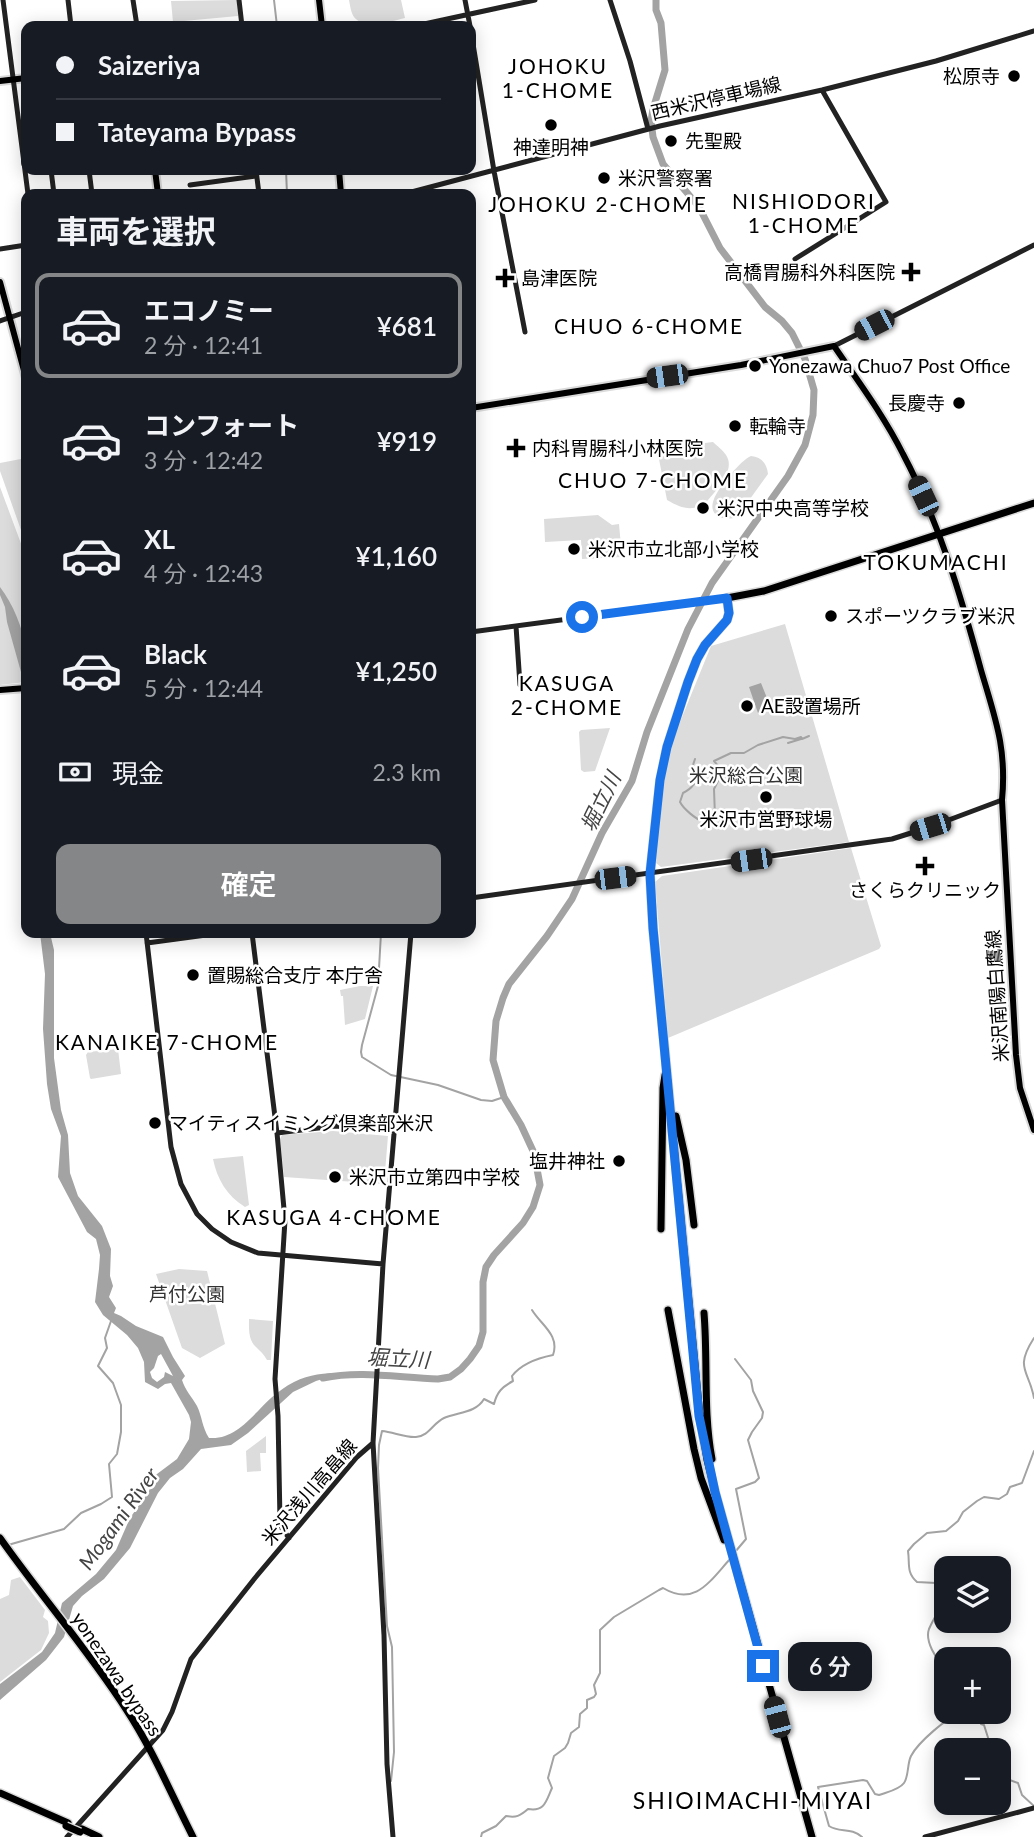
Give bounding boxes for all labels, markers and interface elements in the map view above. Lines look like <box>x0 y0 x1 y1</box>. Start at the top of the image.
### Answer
text: Saizeriya <box>98 49 200 81</box>
district label: JOHOKU 1-CHOME <box>502 53 614 102</box>
place label: 松原寺 <box>943 64 1000 87</box>
marker: 松原寺 <box>1006 68 1022 84</box>
street label: 西米沢停車場線 <box>648 71 783 124</box>
text: Tateyama Bypass <box>98 116 296 148</box>
marker: 神達明神 <box>543 117 559 133</box>
place label: 先聖殿 <box>685 129 742 152</box>
marker: 先聖殿 <box>663 133 679 149</box>
place label: 神達明神 <box>513 135 589 158</box>
place label: 米沢警察署 <box>618 166 713 189</box>
marker: 米沢警察署 <box>596 170 612 186</box>
district label: NISHIODORI 1-CHOME <box>732 188 876 237</box>
district label: JOHOKU 2-CHOME <box>488 191 708 216</box>
text: 車両を選択 <box>56 211 216 250</box>
place label: 高橋胃腸科外科医院 <box>724 260 895 283</box>
marker: 高橋胃腸科外科医院 <box>901 262 921 282</box>
place label: 島津医院 <box>521 266 597 289</box>
marker: 島津医院 <box>495 268 515 288</box>
icon: car <box>60 294 123 357</box>
text: エコノミー <box>144 294 274 326</box>
car <box>851 306 898 344</box>
text: ¥681 <box>377 310 437 342</box>
district label: CHUO 6-CHOME <box>554 313 744 338</box>
text: 2 分 · 12:41 <box>144 331 263 359</box>
place label: Yonezawa Chuo7 Post Office <box>769 354 1010 377</box>
marker: Yonezawa Chuo7 Post Office <box>747 358 763 374</box>
car <box>645 363 690 389</box>
place label: 長慶寺 <box>888 391 945 414</box>
marker: 長慶寺 <box>951 395 967 411</box>
icon: car <box>60 409 123 472</box>
text: コンフォート <box>144 409 299 441</box>
place label: 転輪寺 <box>749 414 806 437</box>
marker: 転輪寺 <box>727 418 743 434</box>
text: ¥919 <box>377 425 437 457</box>
place label: 内科胃腸科小林医院 <box>532 436 703 459</box>
marker: 内科胃腸科小林医院 <box>506 438 526 458</box>
text: 3 分 · 12:42 <box>144 446 263 474</box>
district label: CHUO 7-CHOME <box>558 467 748 492</box>
car <box>905 473 942 519</box>
place label: 米沢中央高等学校 <box>717 496 869 519</box>
marker: 米沢中央高等学校 <box>695 500 711 516</box>
text: XL <box>144 523 175 555</box>
icon: car <box>60 524 123 587</box>
place label: 米沢市立北部小学校 <box>588 537 759 560</box>
text: ¥1,160 <box>356 540 437 572</box>
marker: 米沢市立北部小学校 <box>566 541 582 557</box>
district label: TOKUMACHI <box>863 549 1009 574</box>
text: 4 分 · 12:43 <box>144 559 263 587</box>
route start <box>566 601 598 633</box>
place label: スポーツクラブ米沢 <box>845 604 1016 627</box>
marker: スポーツクラブ米沢 <box>823 608 839 624</box>
text: Black <box>144 638 207 670</box>
icon: car <box>60 639 123 702</box>
text: ¥1,250 <box>356 655 437 687</box>
district label: KASUGA 2-CHOME <box>511 670 623 719</box>
text: 5 分 · 12:44 <box>144 674 263 702</box>
place label: AE設置場所 <box>761 694 861 717</box>
marker: AE設置場所 <box>739 698 755 714</box>
icon: cash <box>56 753 94 791</box>
text: 現金 <box>112 757 164 789</box>
text: 2.3 km <box>372 758 441 786</box>
park label: 米沢総合公園 <box>689 763 803 786</box>
water label: 堀立川 <box>575 766 626 835</box>
marker: 米沢市営野球場 <box>758 789 774 805</box>
place label: 米沢市営野球場 <box>699 807 833 830</box>
car <box>907 811 954 843</box>
button: 確定 <box>56 844 441 924</box>
car <box>729 847 774 873</box>
marker: さくらクリニック <box>915 856 935 876</box>
car <box>593 865 638 891</box>
place label: さくらクリニック <box>849 878 1001 901</box>
street label: 米沢南陽白鷹線 <box>980 929 1013 1063</box>
place label: 置賜総合支庁 本庁舎 <box>207 963 383 986</box>
marker: 置賜総合支庁 本庁舎 <box>185 967 201 983</box>
district label: KANAIKE 7-CHOME <box>55 1029 279 1054</box>
place label: マイティスイミング倶楽部米沢 <box>169 1111 433 1134</box>
marker: マイティスイミング倶楽部米沢 <box>147 1115 163 1131</box>
place label: 塩井神社 <box>529 1149 605 1172</box>
marker: 塩井神社 <box>611 1153 627 1169</box>
place label: 米沢市立第四中学校 <box>349 1165 520 1188</box>
marker: 米沢市立第四中学校 <box>327 1169 343 1185</box>
district label: KASUGA 4-CHOME <box>226 1204 442 1229</box>
park label: 芦付公園 <box>149 1282 225 1305</box>
water label: 堀立川 <box>366 1343 432 1372</box>
street label: 米沢浅川高畠線 <box>256 1434 361 1549</box>
water label: Mogami River <box>73 1462 163 1574</box>
map controls <box>934 1556 1011 1815</box>
button: layers <box>934 1556 1011 1633</box>
street label: yonezawa bypass <box>67 1607 167 1740</box>
callout: 6 分 <box>788 1642 872 1690</box>
button: + <box>934 1647 1011 1724</box>
route end <box>747 1650 779 1682</box>
text: 6 分 <box>809 1652 851 1680</box>
car <box>762 1694 793 1740</box>
button: − <box>934 1738 1011 1815</box>
district label: SHIOIMACHI-MIYAI <box>633 1786 873 1814</box>

